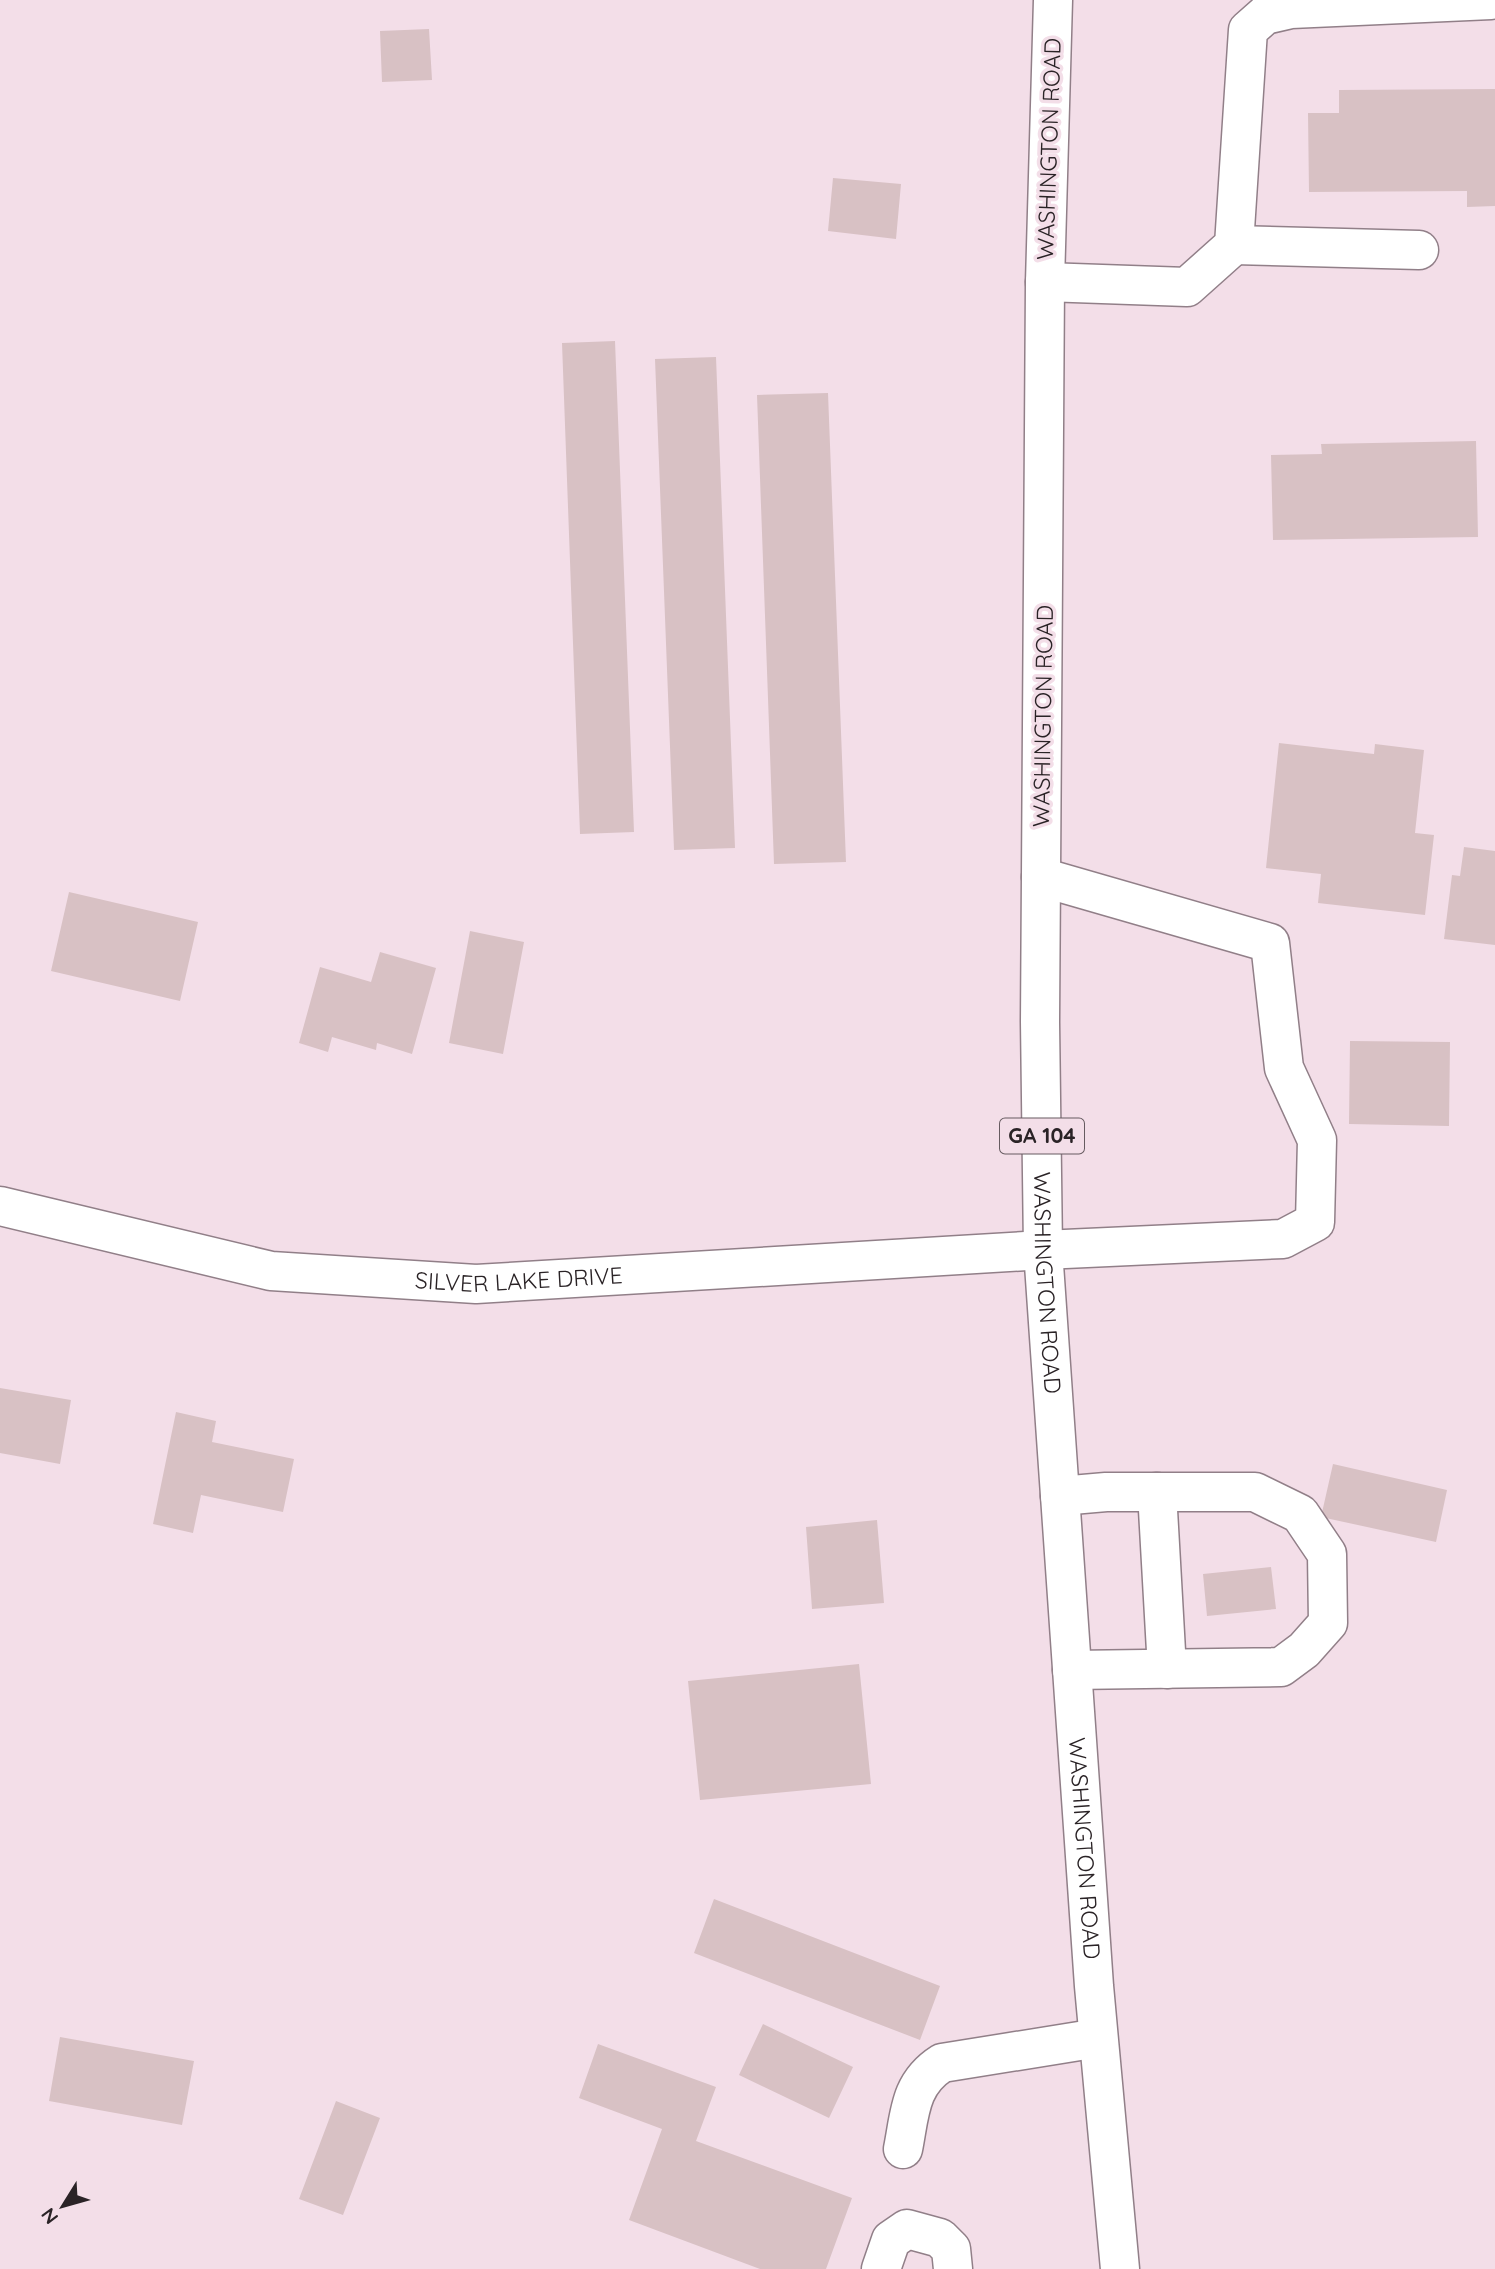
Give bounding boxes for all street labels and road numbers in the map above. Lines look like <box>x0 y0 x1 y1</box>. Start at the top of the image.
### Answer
street label: WASHINGTON ROAD <box>1030 37 1067 261</box>
street label: WASHINGTON ROAD <box>1026 605 1059 827</box>
road number: GA 104 <box>1000 1118 1084 1154</box>
street label: WASHINGTON ROAD <box>1028 1172 1068 1395</box>
street label: SILVER LAKE DRIVE <box>414 1260 623 1298</box>
street label: WASHINGTON ROAD <box>1063 1737 1107 1960</box>

